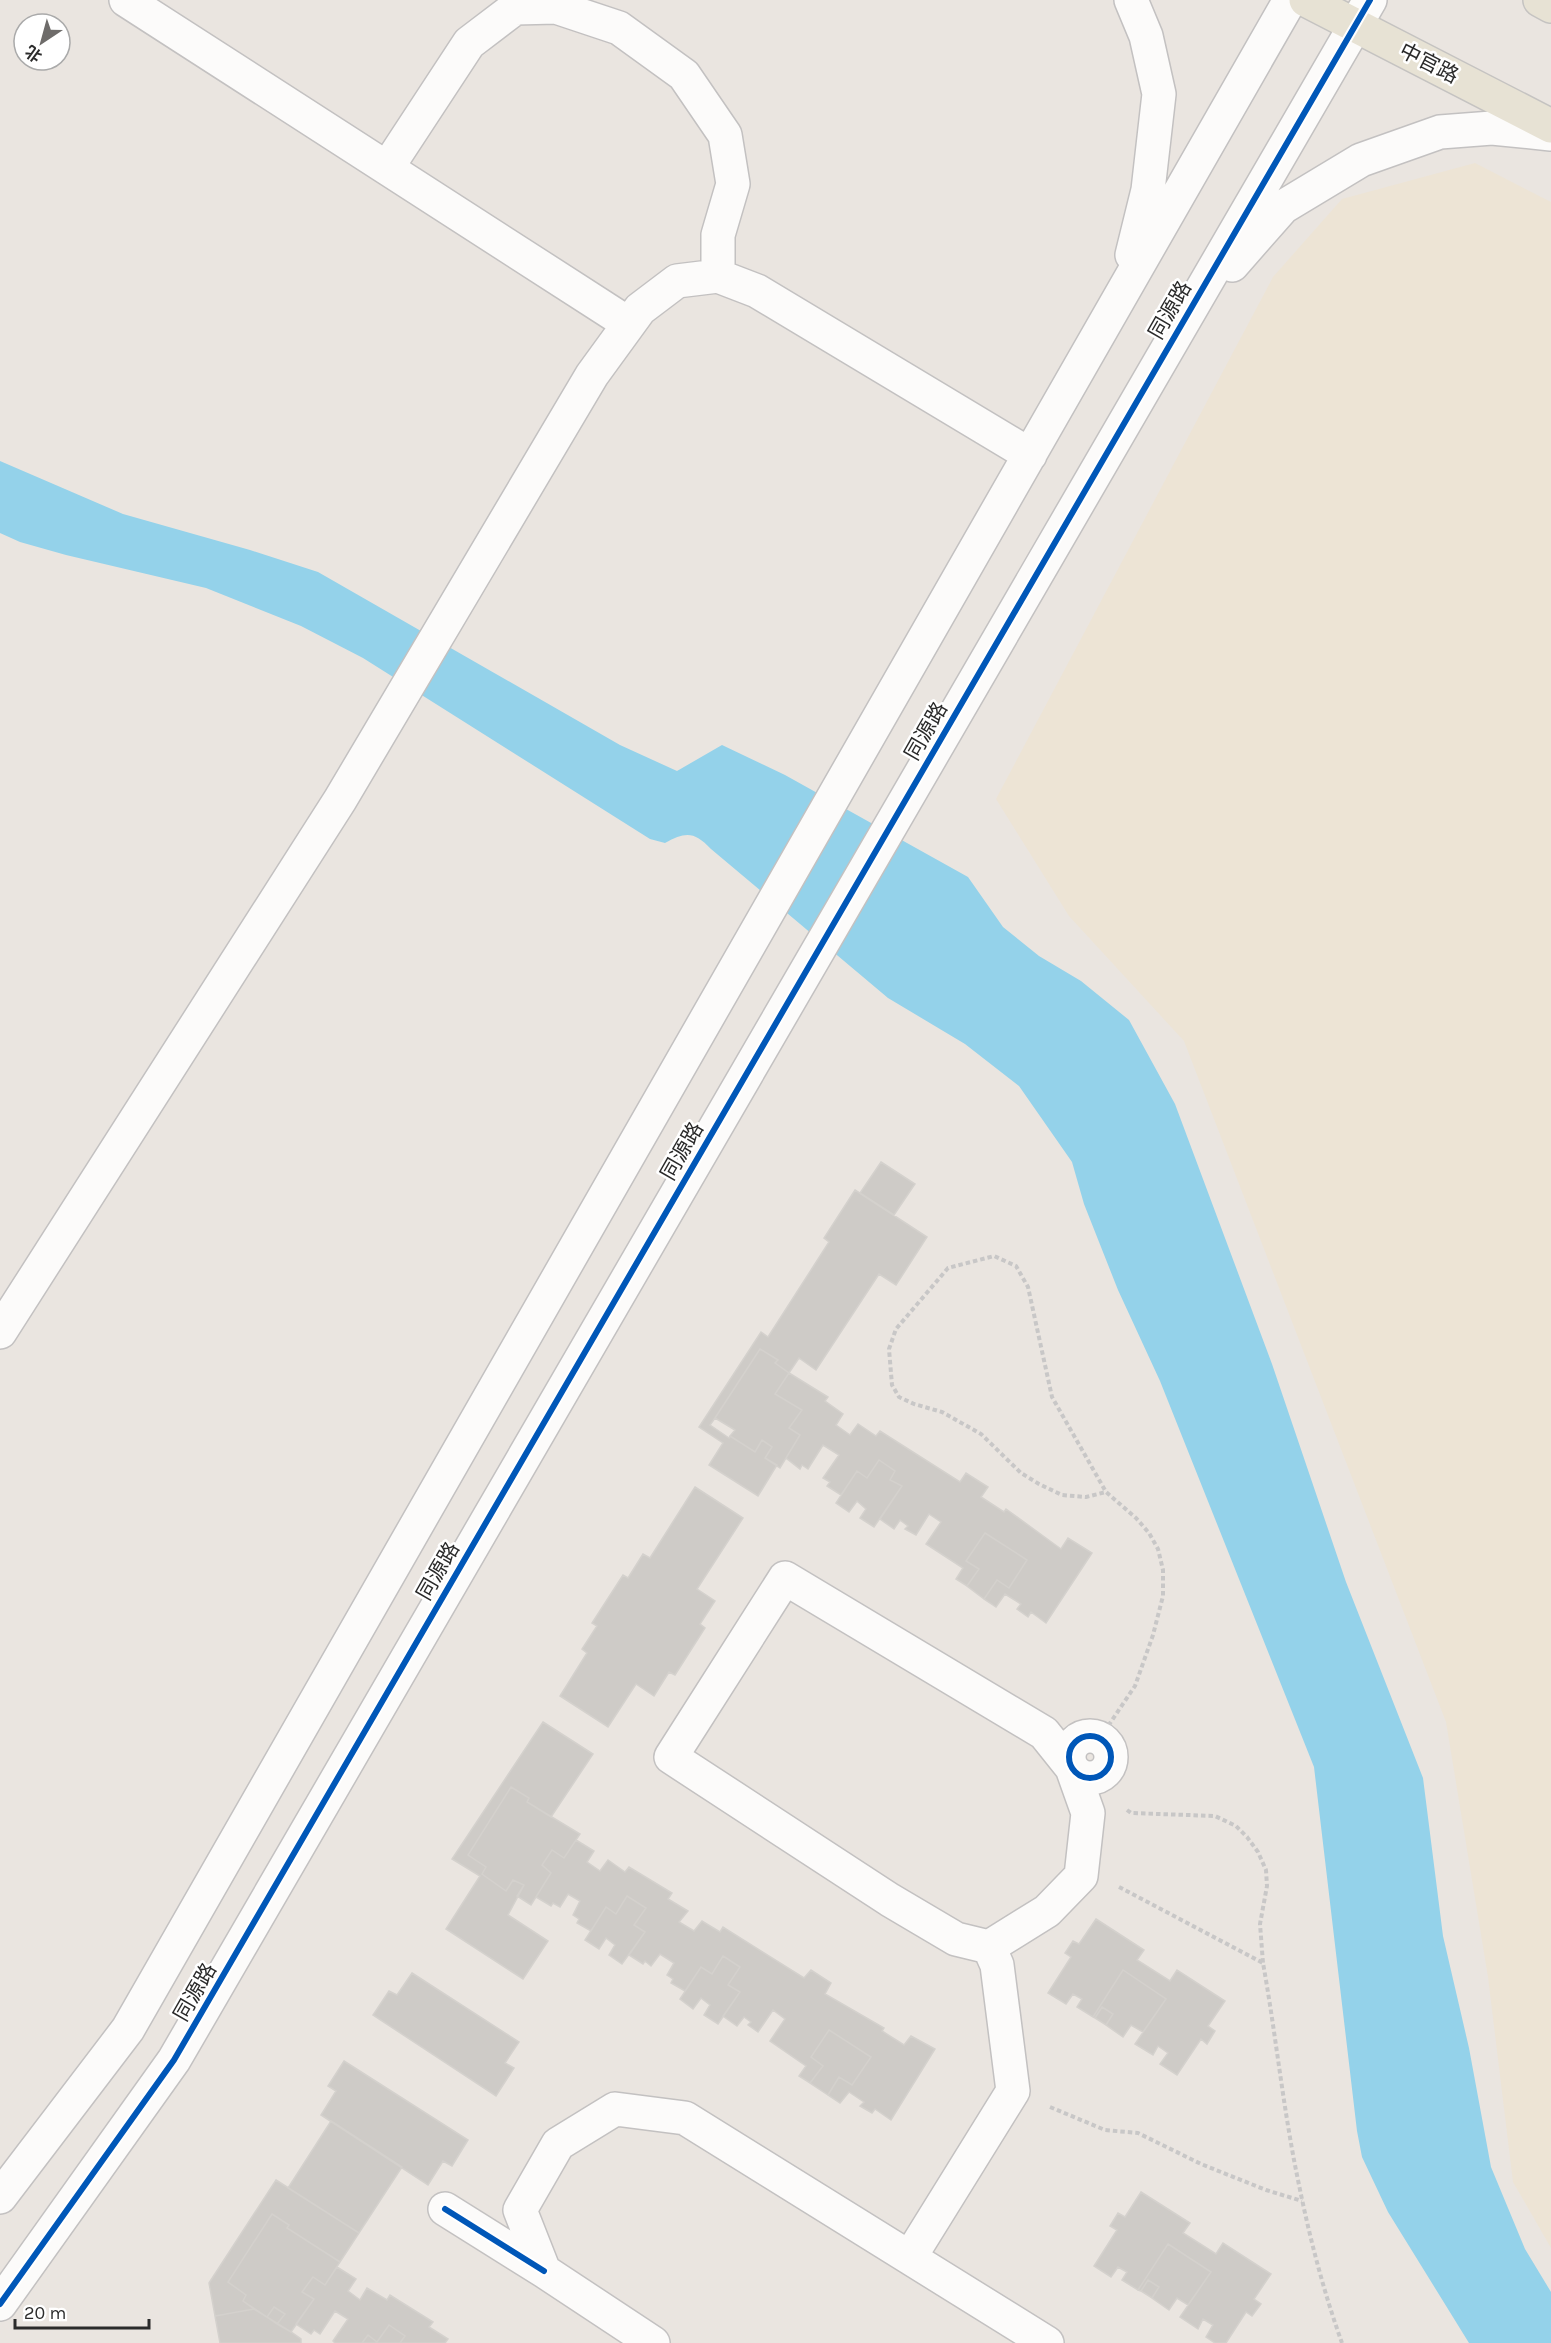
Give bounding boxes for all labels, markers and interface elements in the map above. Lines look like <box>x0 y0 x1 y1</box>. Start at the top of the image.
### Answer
north arrow <box>12 12 72 72</box>
street label: 中官路 <box>1395 38 1463 88</box>
text: 北 <box>21 41 46 66</box>
street label: 同源路 <box>1144 277 1196 343</box>
street label: 同源路 <box>900 698 952 764</box>
street label: 同源路 <box>656 1118 708 1184</box>
street label: 同源路 <box>412 1538 464 1604</box>
street label: 同源路 <box>169 1959 221 2025</box>
scale bar <box>15 2292 148 2330</box>
text: 20 m <box>24 2302 66 2324</box>

